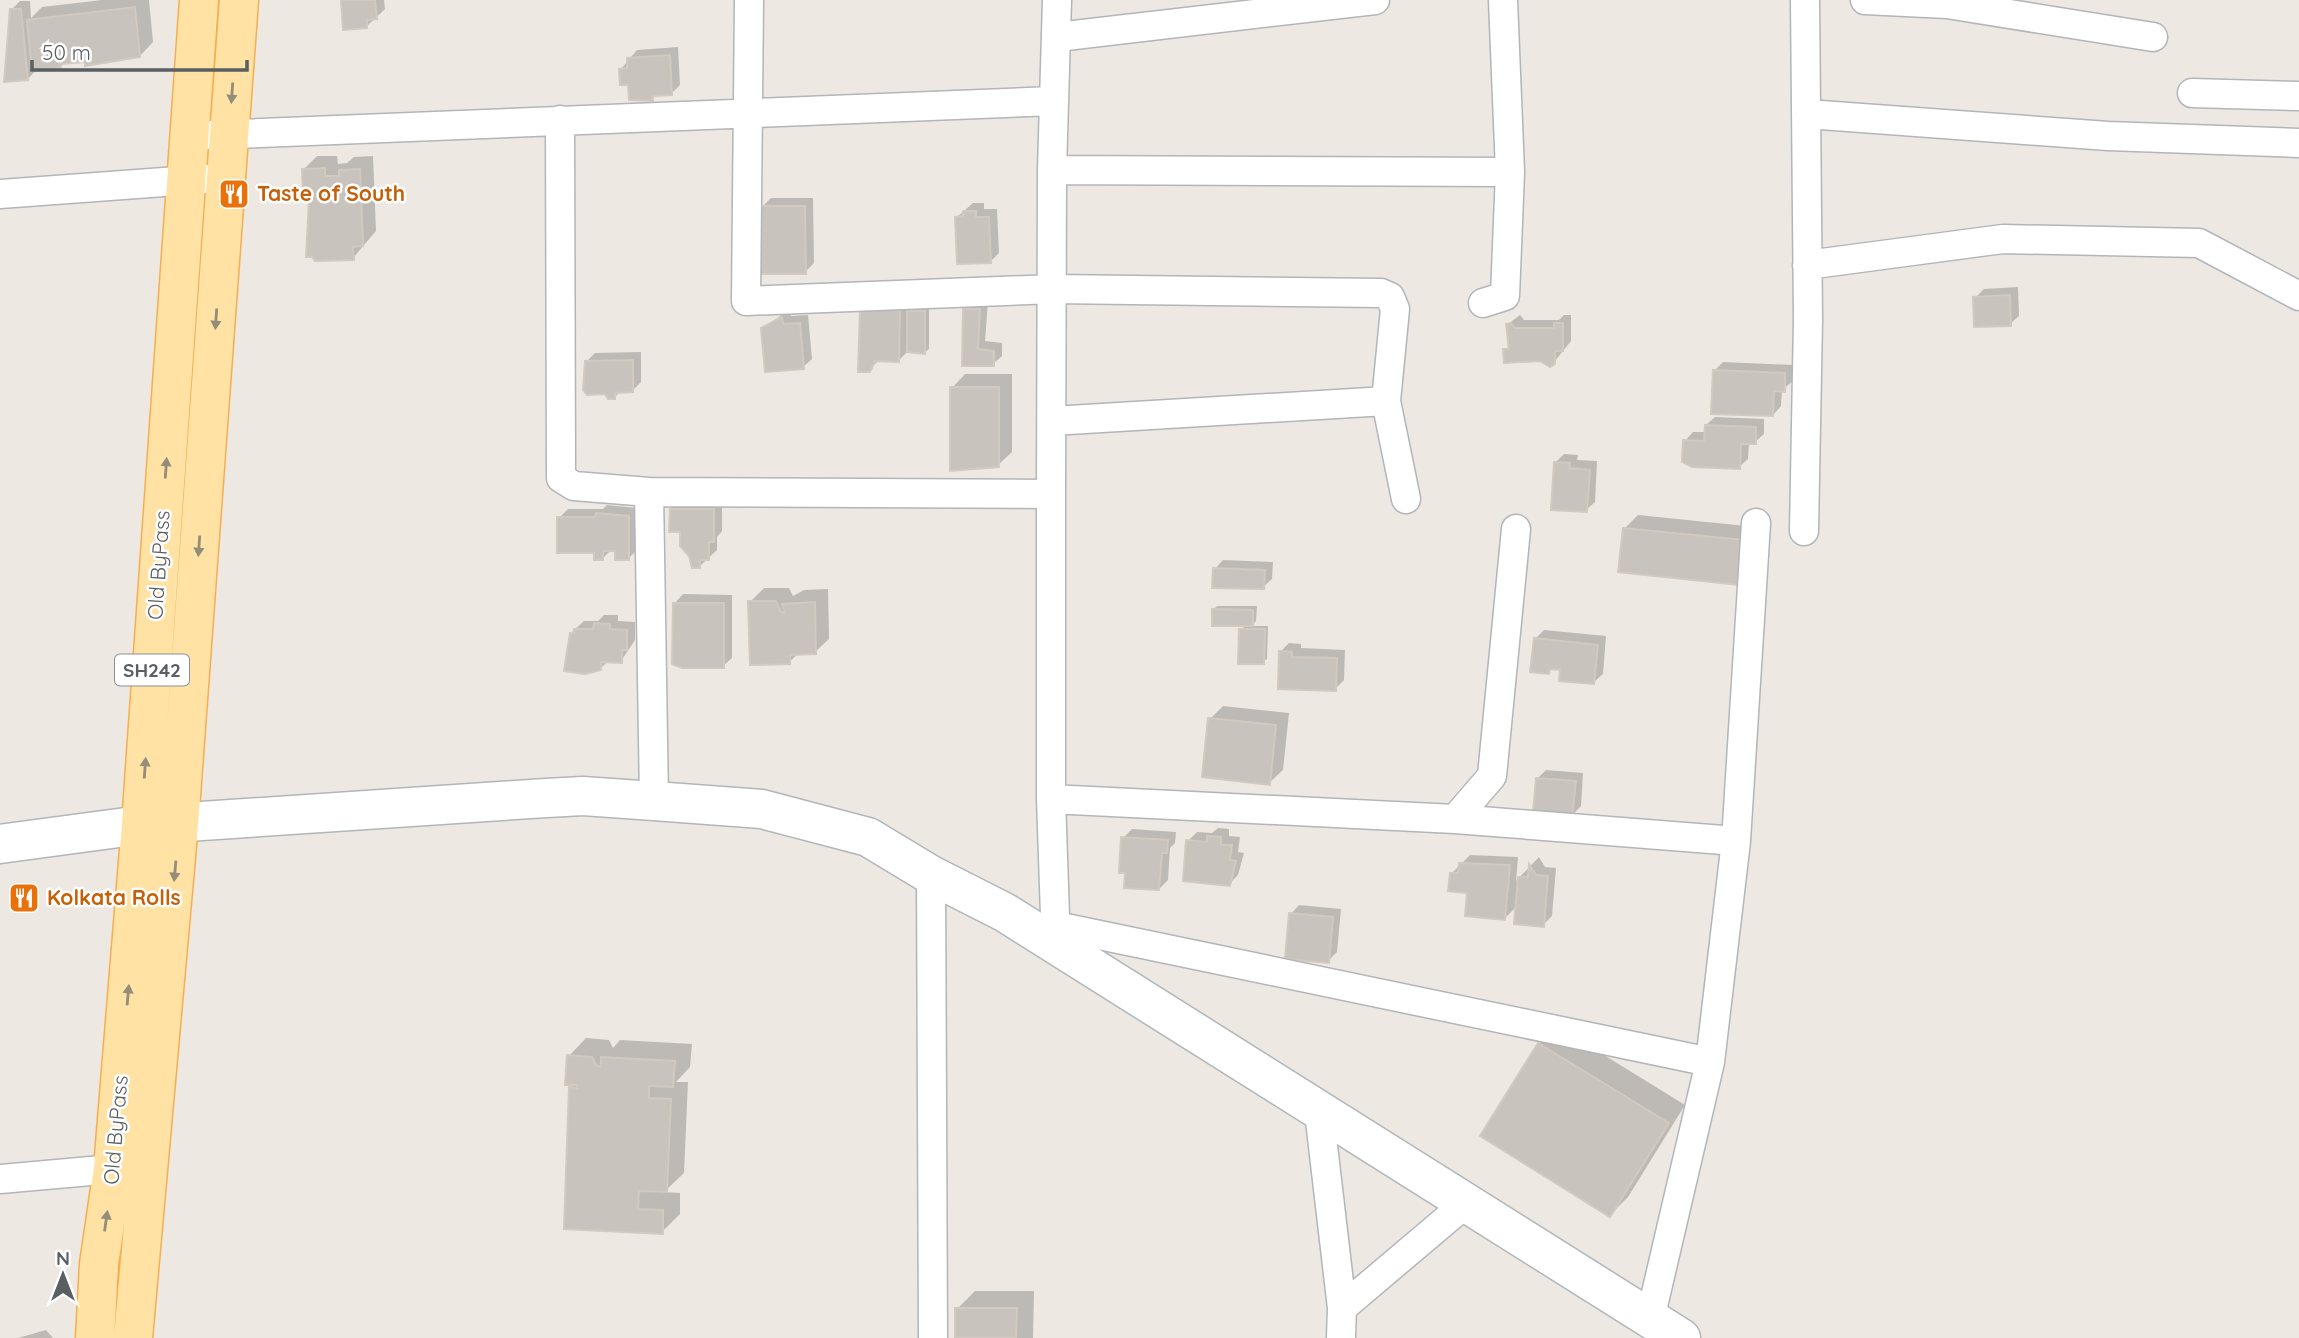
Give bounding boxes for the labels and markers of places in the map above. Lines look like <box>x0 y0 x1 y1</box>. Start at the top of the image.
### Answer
restaurant icon: Taste of South <box>217 177 251 211</box>
place label: Taste of South <box>257 180 405 206</box>
restaurant icon: Kolkata Rolls <box>7 881 41 915</box>
place label: Kolkata Rolls <box>47 884 181 910</box>

